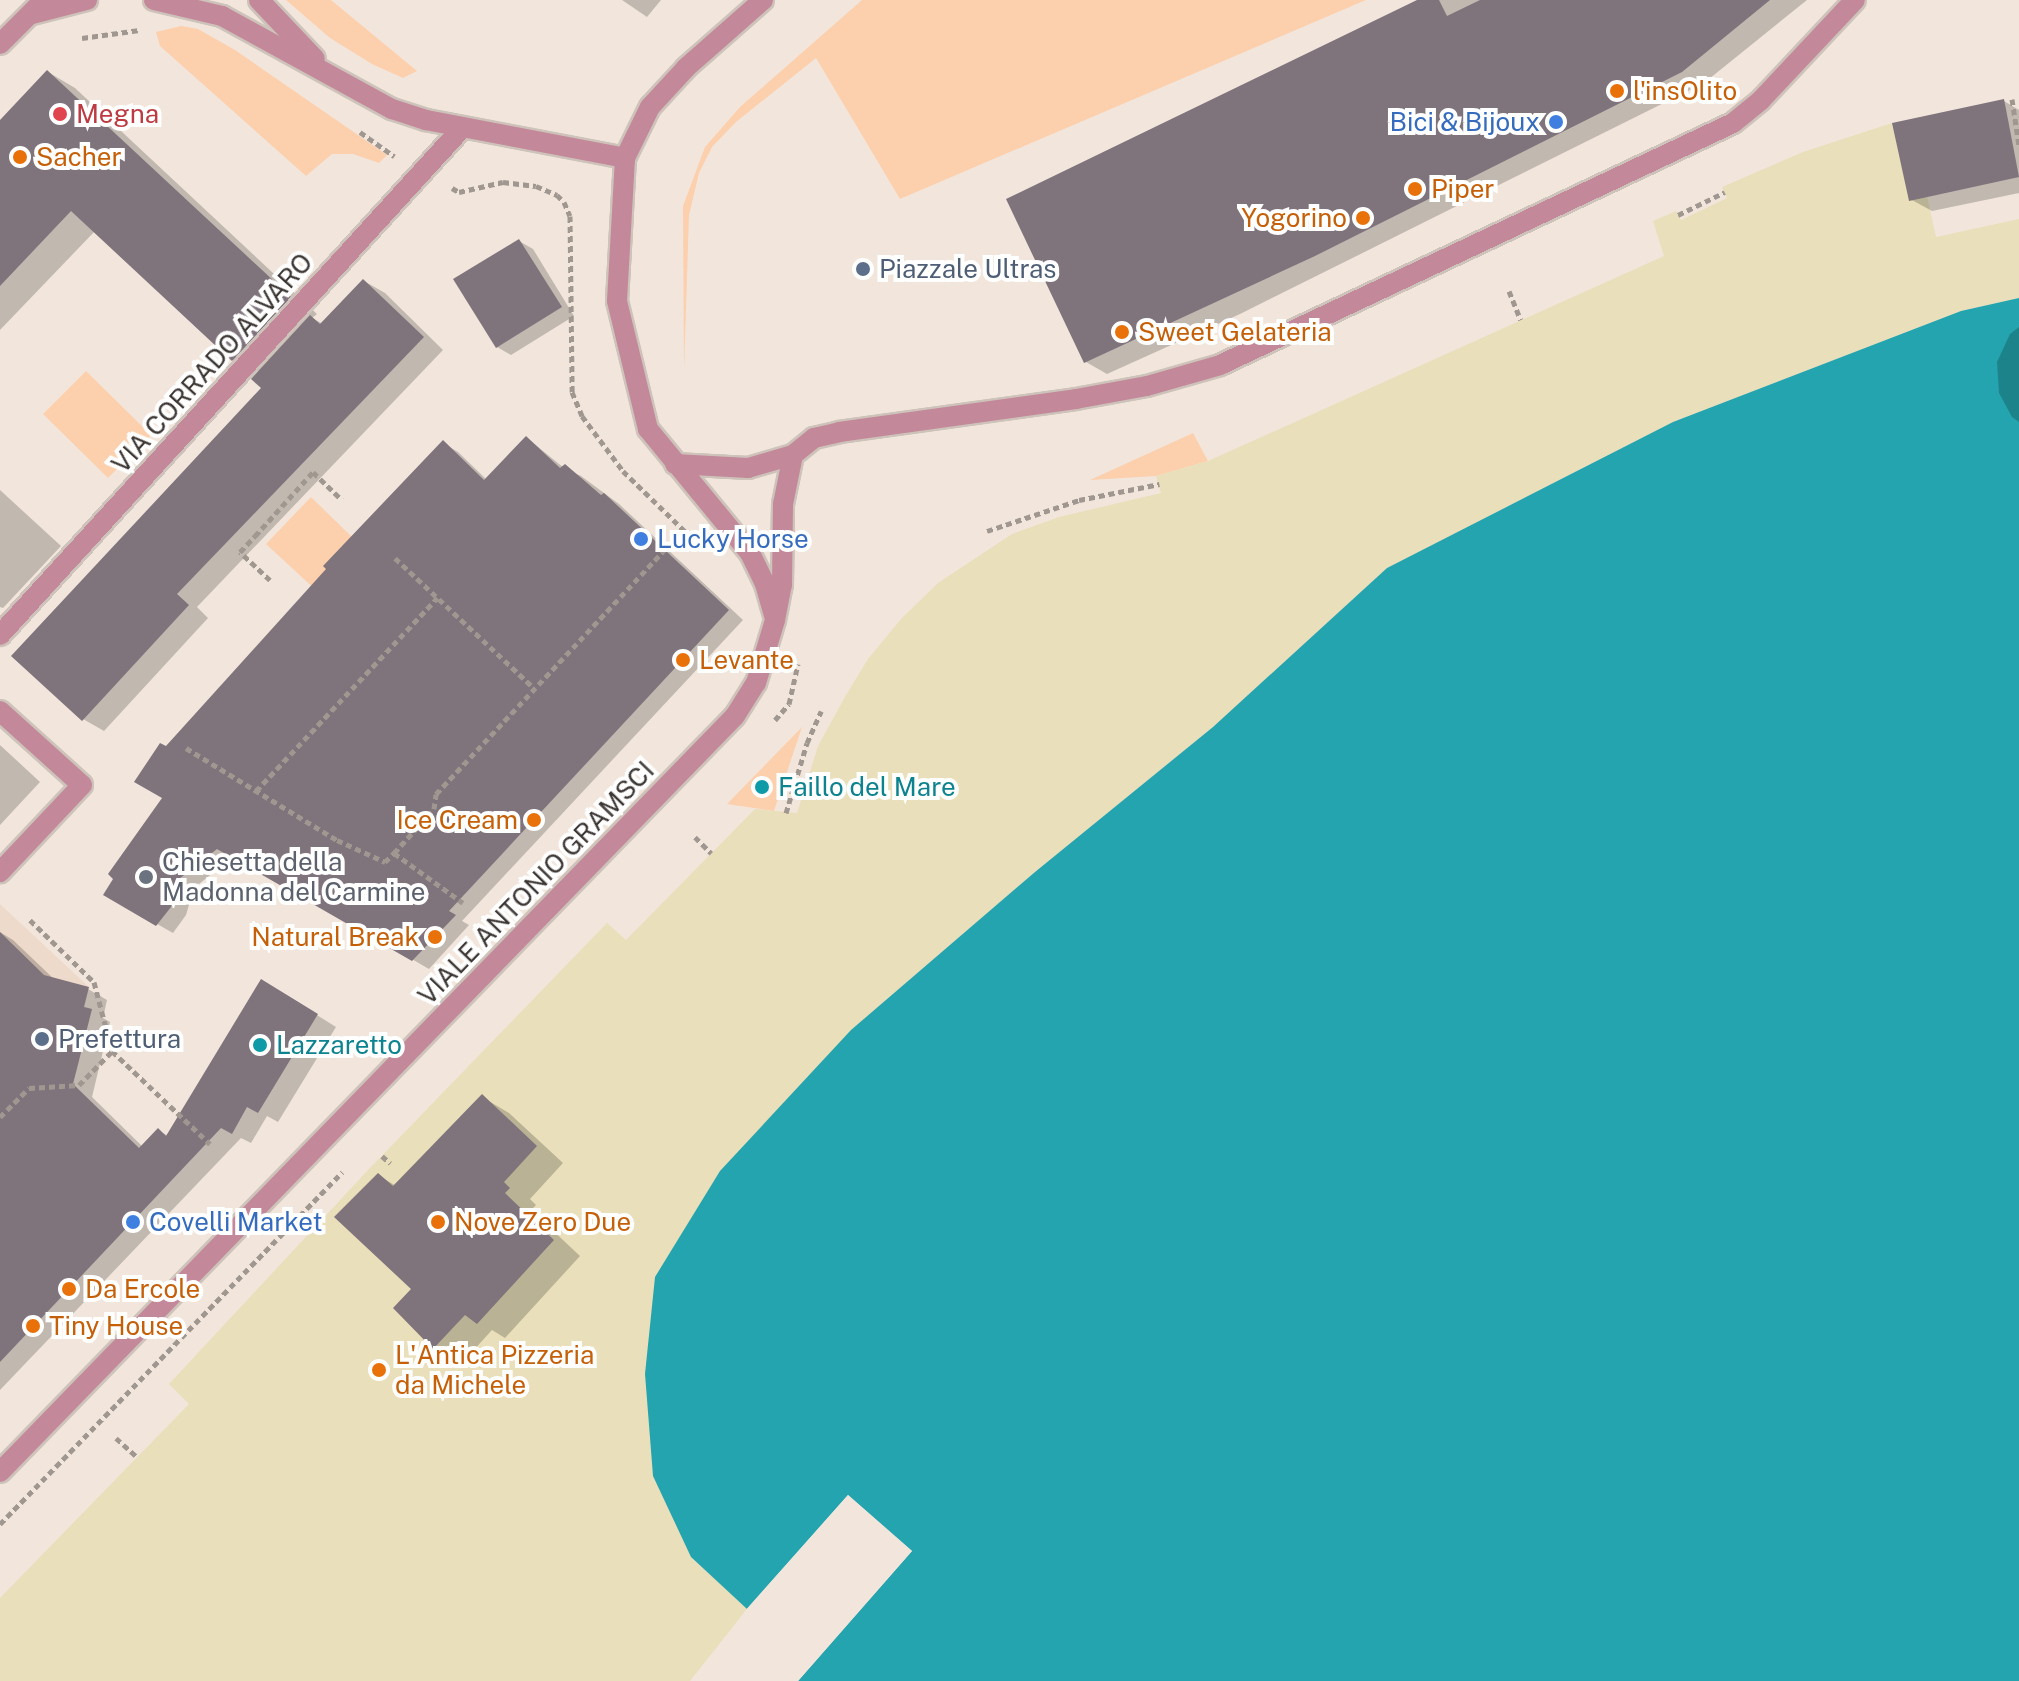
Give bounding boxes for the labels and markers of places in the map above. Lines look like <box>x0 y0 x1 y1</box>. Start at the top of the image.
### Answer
place label: l'insOlito <box>1633 75 1737 107</box>
marker: l'insOlito <box>1608 82 1626 100</box>
place label: Megna <box>76 98 159 130</box>
marker: Megna <box>51 105 69 123</box>
place label: Bici & Bijoux <box>1390 106 1540 138</box>
marker: Bici & Bijoux <box>1547 113 1565 131</box>
place label: Sacher <box>36 141 122 173</box>
marker: Sacher <box>11 148 29 166</box>
place label: Piper <box>1431 173 1495 205</box>
marker: Piper <box>1406 180 1424 198</box>
place label: Yogorino <box>1241 202 1347 234</box>
marker: Yogorino <box>1354 209 1372 227</box>
place label: Piazzale Ultras <box>879 253 1057 285</box>
marker: Piazzale Ultras <box>854 260 872 278</box>
place label: Sweet Gelateria <box>1138 316 1332 348</box>
marker: Sweet Gelateria <box>1113 323 1131 341</box>
place label: Lucky Horse <box>657 523 809 555</box>
marker: Lucky Horse <box>632 530 650 548</box>
place label: Levante <box>699 644 794 676</box>
marker: Levante <box>674 651 692 669</box>
place label: Faillo del Mare <box>778 771 956 803</box>
marker: Faillo del Mare <box>753 778 771 796</box>
place label: Ice Cream <box>396 804 518 836</box>
marker: Ice Cream <box>525 811 543 829</box>
place label: Chiesetta della Madonna del Carmine <box>162 846 426 908</box>
marker: Chiesetta della Madonna del Carmine <box>137 868 155 886</box>
place label: Natural Break <box>251 921 419 953</box>
marker: Natural Break <box>426 928 444 946</box>
place label: Prefettura <box>58 1023 181 1055</box>
place label: Lazzaretto <box>276 1029 402 1061</box>
marker: Prefettura <box>33 1030 51 1048</box>
marker: Lazzaretto <box>251 1036 269 1054</box>
place label: Covelli Market <box>149 1206 323 1238</box>
place label: Nove Zero Due <box>454 1206 631 1238</box>
marker: Covelli Market <box>124 1213 142 1231</box>
marker: Nove Zero Due <box>429 1213 447 1231</box>
place label: Da Ercole <box>85 1273 200 1305</box>
marker: Da Ercole <box>60 1280 78 1298</box>
place label: Tiny House <box>49 1310 183 1342</box>
marker: Tiny House <box>24 1317 42 1335</box>
place label: L'Antica Pizzeria da Michele <box>395 1339 594 1400</box>
marker: L'Antica Pizzeria da Michele <box>370 1361 388 1379</box>

